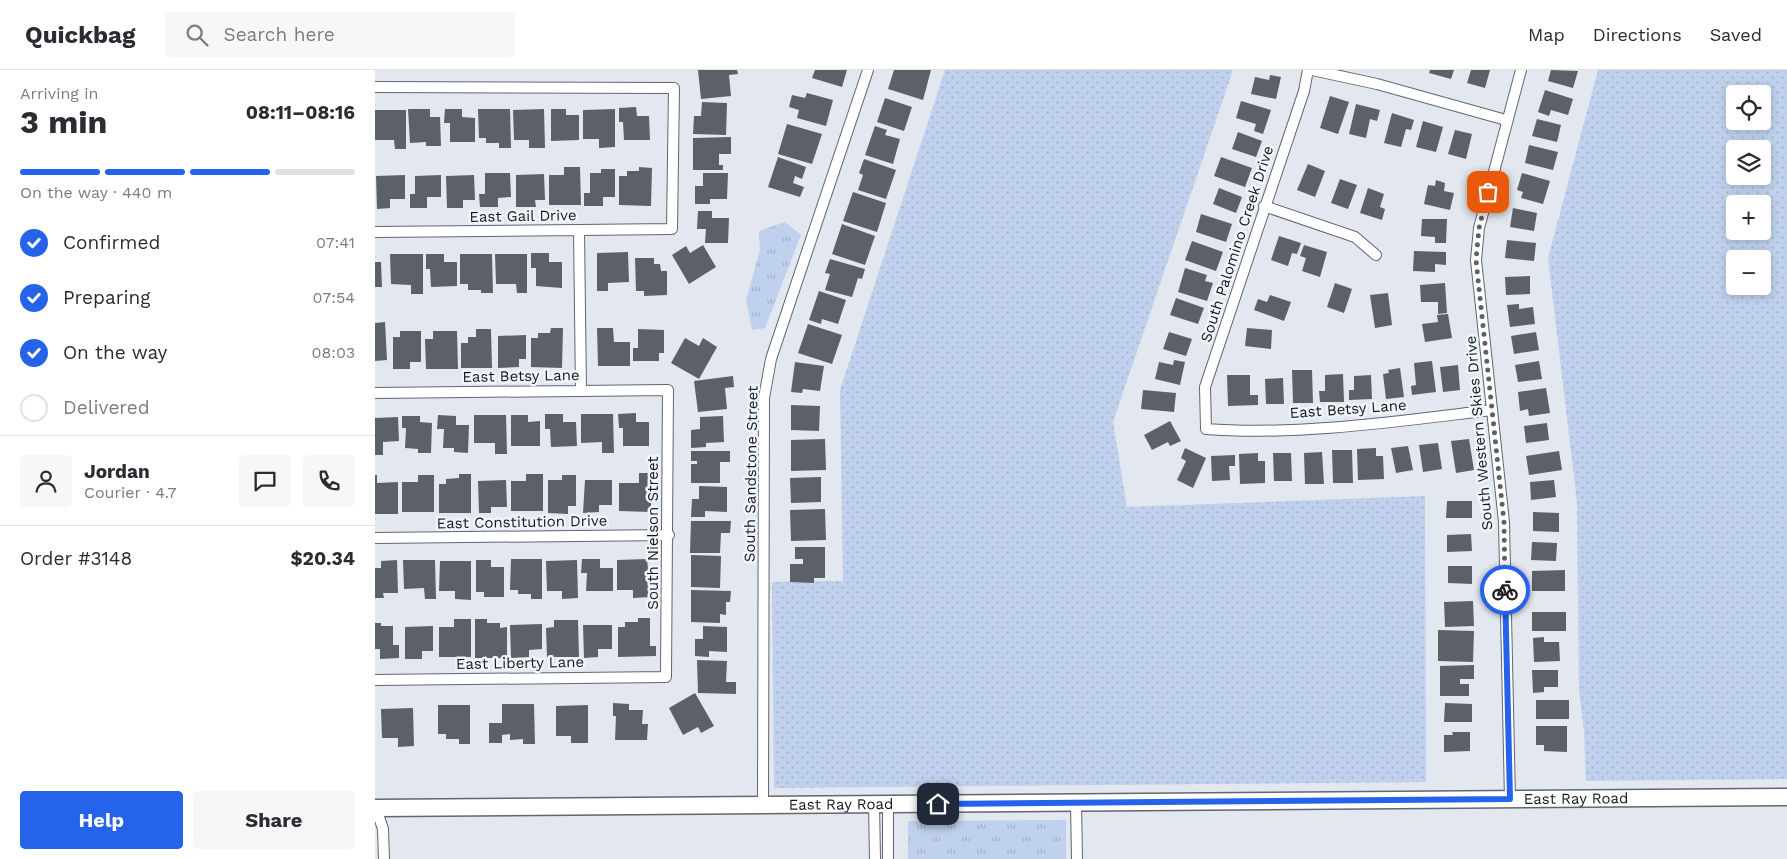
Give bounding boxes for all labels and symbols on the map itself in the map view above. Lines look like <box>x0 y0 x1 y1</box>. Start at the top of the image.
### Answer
street label: South Palomino Creek Drive <box>1197 143 1277 345</box>
pin <box>1467 171 1509 213</box>
street label: East Gail Drive <box>469 206 577 226</box>
street label: South Western Skies Drive <box>1462 335 1496 531</box>
street label: East Betsy Lane <box>462 366 580 386</box>
street label: South Sandstone Street <box>740 385 762 562</box>
street label: East Betsy Lane <box>1289 396 1407 422</box>
street label: South Nielson Street <box>644 456 662 610</box>
street label: East Constitution Drive <box>437 512 607 532</box>
courier <box>1480 565 1530 615</box>
street label: East Liberty Lane <box>456 653 584 673</box>
pin <box>917 783 959 825</box>
street label: East Ray Road <box>1524 789 1628 808</box>
street label: East Ray Road <box>789 795 893 814</box>

